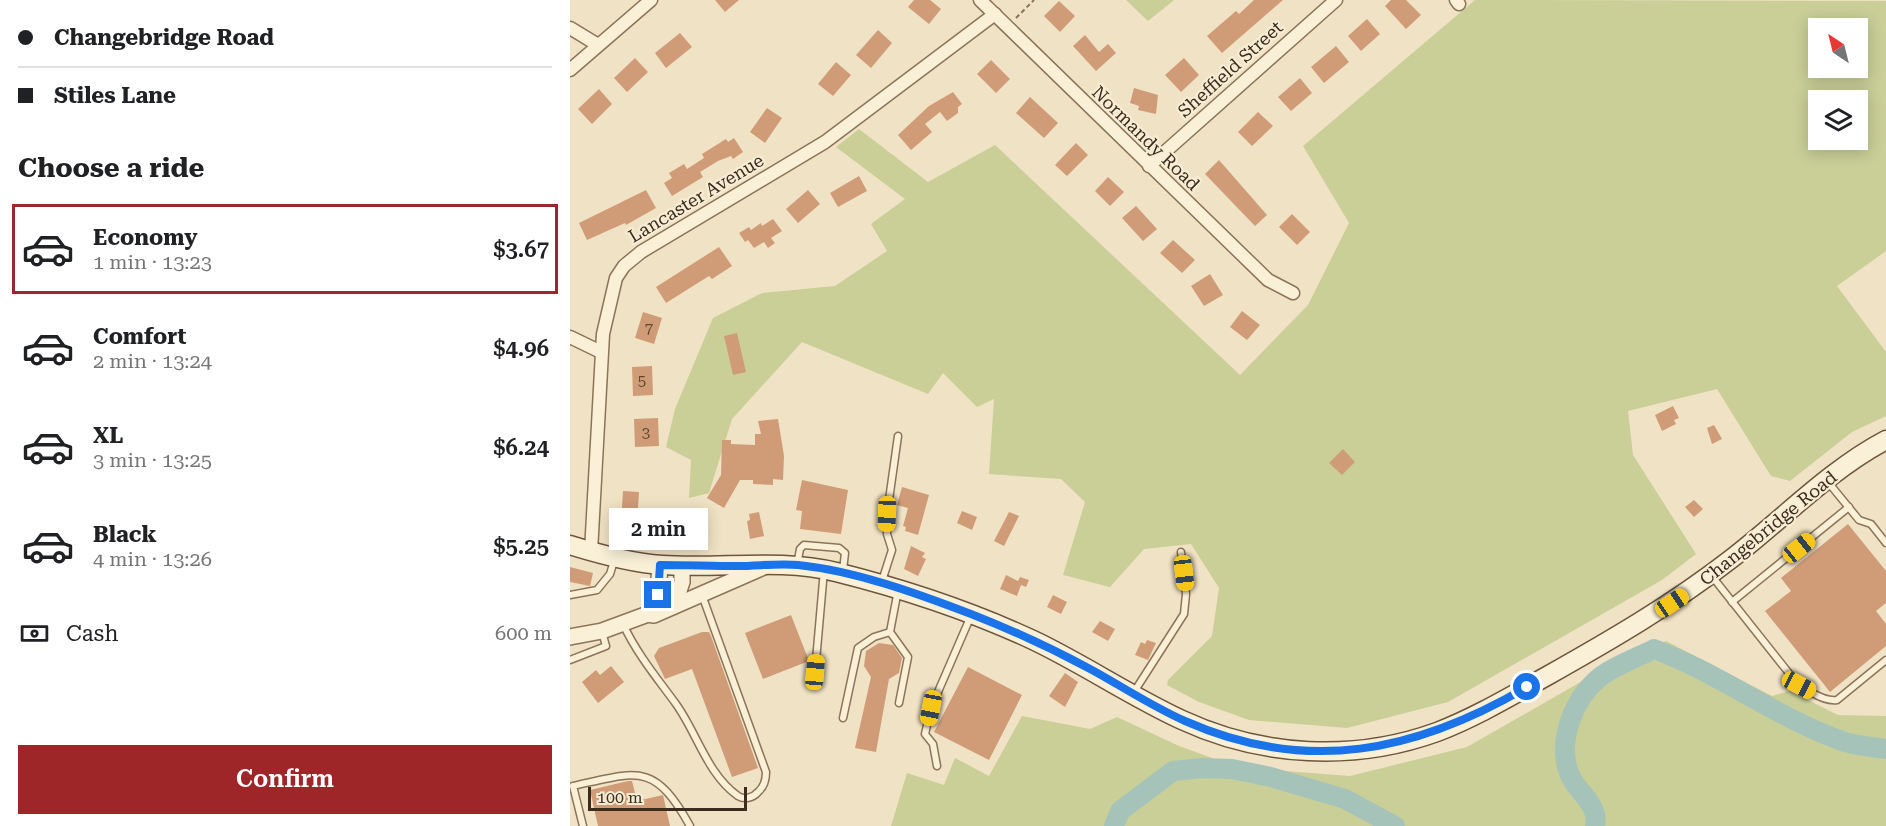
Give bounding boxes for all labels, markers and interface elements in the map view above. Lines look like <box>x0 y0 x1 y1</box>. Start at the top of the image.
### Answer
street label: Sheffield Street <box>1173 16 1287 122</box>
north arrow <box>1808 18 1868 78</box>
map controls <box>1808 18 1868 150</box>
text: Changebridge Road <box>54 25 274 50</box>
street label: Normandy Road <box>1088 81 1204 195</box>
text: Stiles Lane <box>54 83 176 108</box>
button: layers <box>1808 90 1868 150</box>
street label: Lancaster Avenue <box>625 149 767 247</box>
text: Choose a ride <box>18 152 204 184</box>
icon: car <box>21 222 75 276</box>
text: Economy <box>93 225 197 250</box>
text: $3.67 <box>493 237 549 262</box>
text: 1 min · 13:23 <box>93 250 212 274</box>
house number: 7 <box>645 319 653 337</box>
icon: car <box>21 321 75 375</box>
text: Comfort <box>93 324 186 349</box>
text: $4.96 <box>493 336 549 361</box>
text: 2 min · 13:24 <box>93 349 212 373</box>
house number: 5 <box>638 372 646 390</box>
icon: car <box>21 420 75 474</box>
text: XL <box>93 423 123 448</box>
house number: 3 <box>642 424 650 442</box>
text: $6.24 <box>493 435 549 460</box>
text: 3 min · 13:25 <box>93 448 212 472</box>
street label: Changebridge Road <box>1695 466 1841 590</box>
car <box>877 496 897 532</box>
callout: 2 min <box>608 508 708 550</box>
text: 2 min <box>631 517 686 541</box>
icon: car <box>21 519 75 573</box>
text: Black <box>93 522 157 547</box>
car <box>1779 530 1819 566</box>
text: $5.25 <box>493 534 549 559</box>
text: 4 min · 13:26 <box>93 547 212 571</box>
car <box>1173 554 1195 592</box>
route end <box>644 581 671 608</box>
car <box>1652 585 1692 621</box>
icon: cash <box>18 617 51 650</box>
text: Cash <box>66 621 118 646</box>
text: 600 m <box>495 621 552 645</box>
car <box>804 653 826 691</box>
car <box>1779 669 1819 701</box>
route start <box>1513 673 1540 700</box>
car <box>919 689 943 727</box>
button: Confirm <box>18 745 552 814</box>
scale bar <box>588 784 747 812</box>
text: 100 m <box>597 788 643 807</box>

